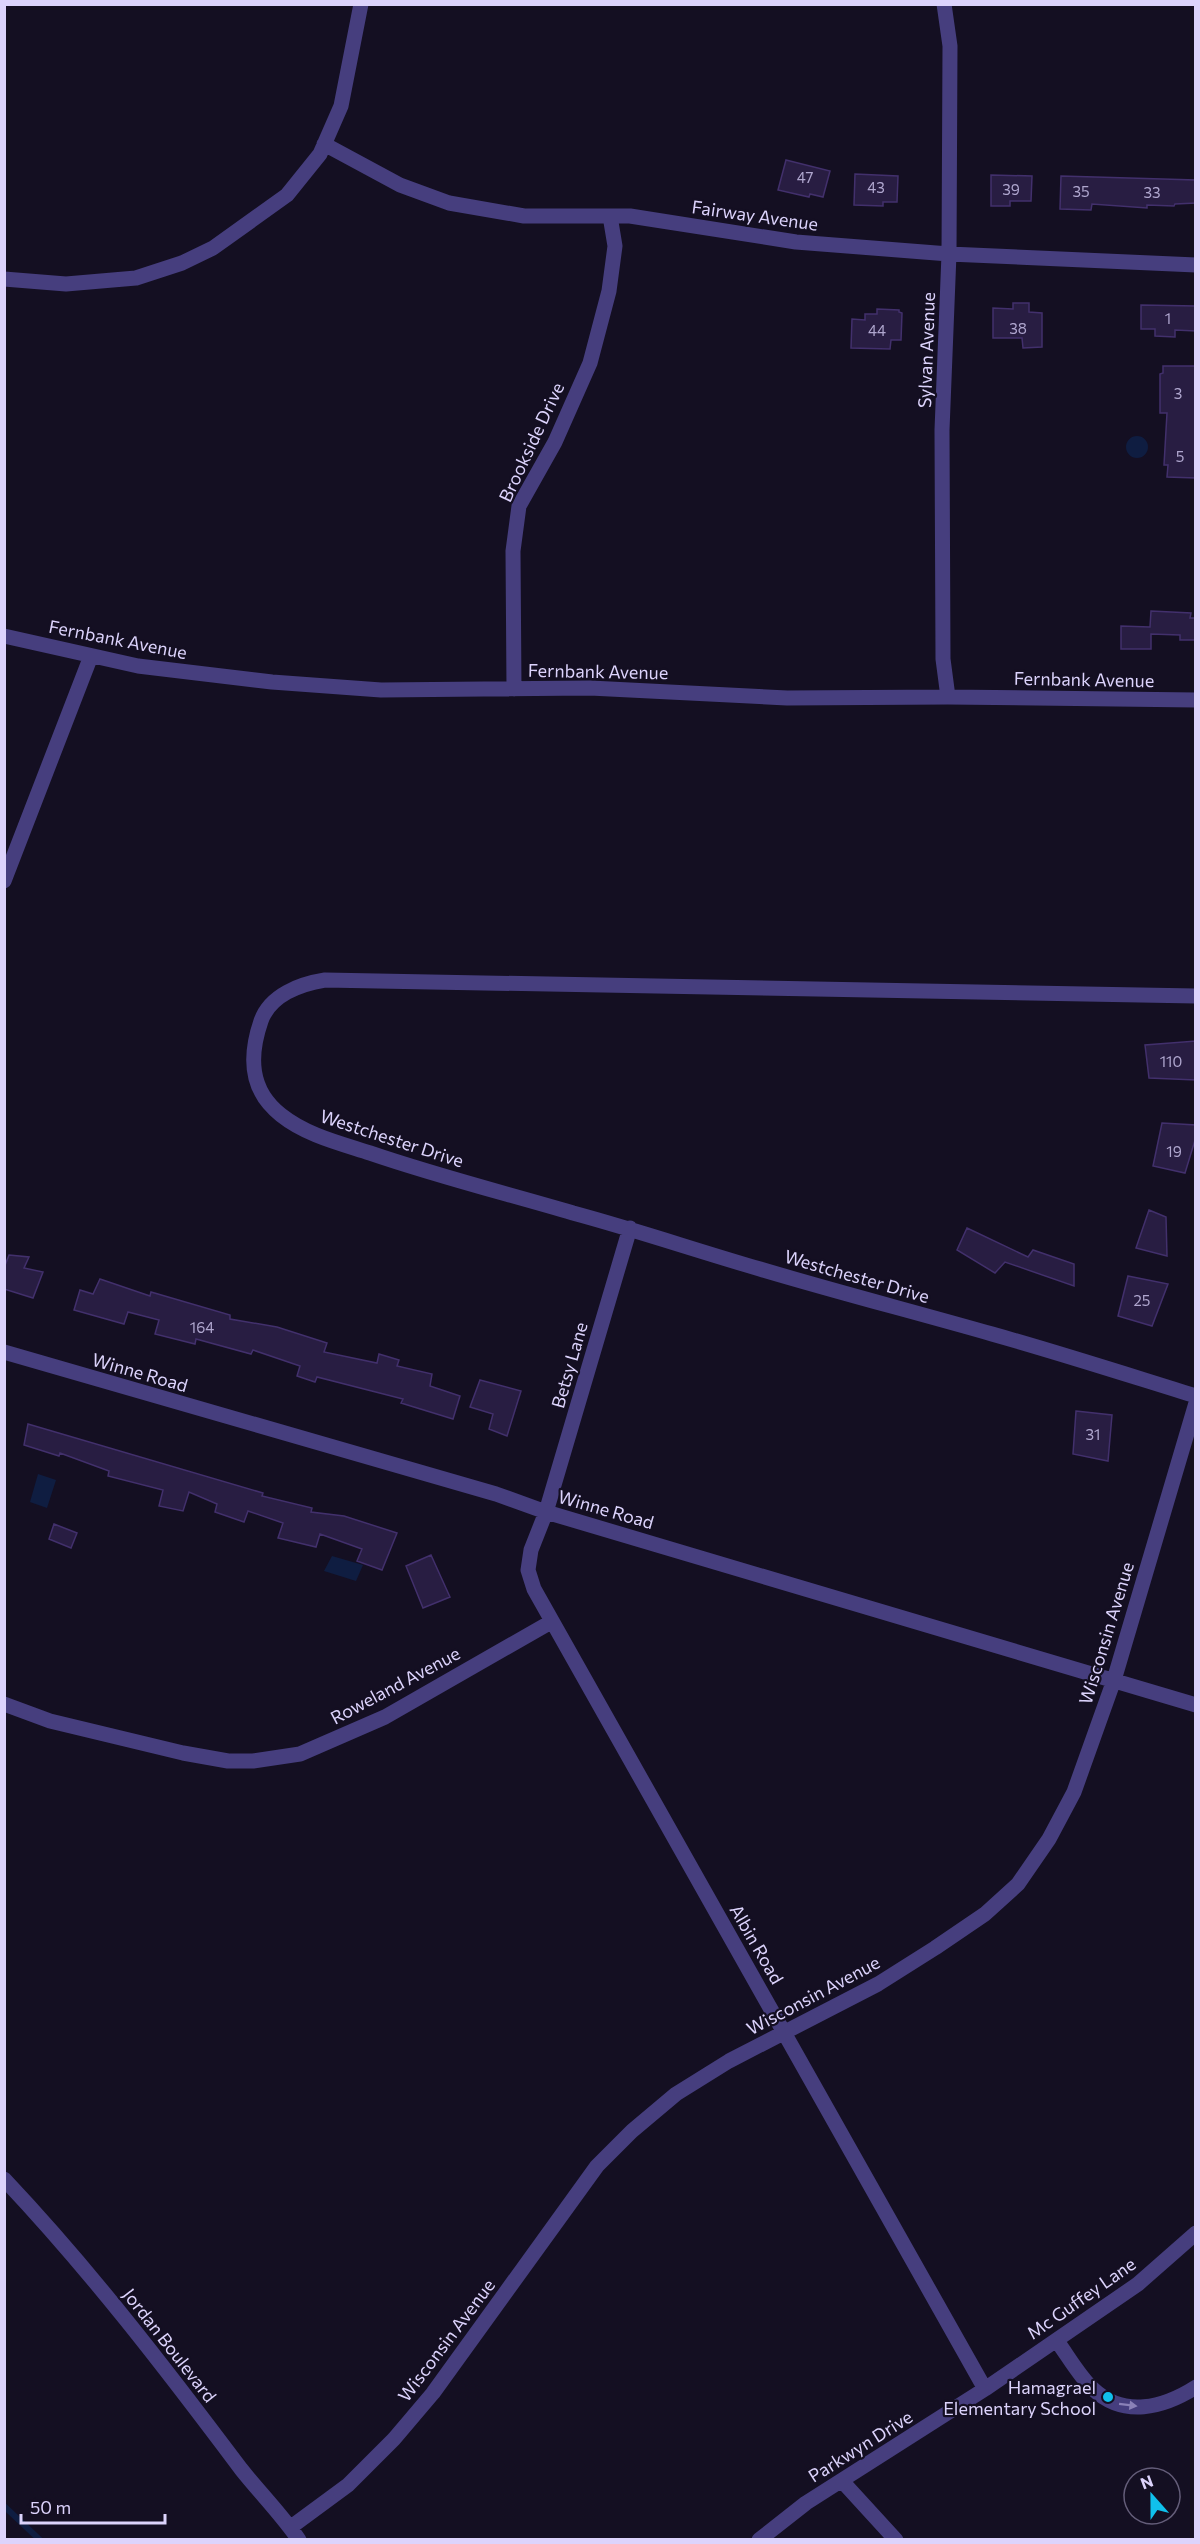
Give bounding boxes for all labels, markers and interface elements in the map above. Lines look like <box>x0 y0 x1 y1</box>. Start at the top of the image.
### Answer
house number: 47 <box>797 168 813 186</box>
house number: 43 <box>867 178 885 196</box>
house number: 39 <box>1002 180 1020 198</box>
house number: 35 <box>1072 182 1090 200</box>
house number: 33 <box>1143 183 1161 201</box>
street label: Fairway Avenue <box>690 195 820 235</box>
street label: Sylvan Avenue <box>913 292 939 408</box>
house number: 1 <box>1165 309 1171 327</box>
house number: 38 <box>1009 319 1027 337</box>
house number: 44 <box>868 321 886 339</box>
street label: Brookside Drive <box>494 379 568 505</box>
house number: 3 <box>1174 384 1182 402</box>
house number: 5 <box>1176 447 1184 465</box>
street label: Fernbank Avenue <box>47 615 189 663</box>
street label: Fernbank Avenue <box>528 659 668 683</box>
street label: Fernbank Avenue <box>1014 667 1154 691</box>
house number: 110 <box>1160 1052 1182 1070</box>
street label: Westchester Drive <box>317 1104 467 1172</box>
house number: 19 <box>1166 1142 1182 1160</box>
street label: Westchester Drive <box>782 1245 932 1307</box>
house number: 25 <box>1134 1291 1150 1309</box>
house number: 164 <box>190 1318 214 1336</box>
street label: Betsy Lane <box>546 1319 592 1411</box>
street label: Winne Road <box>90 1348 190 1396</box>
house number: 31 <box>1086 1425 1100 1443</box>
street label: Winne Road <box>556 1485 656 1533</box>
street label: Wisconsin Avenue <box>1074 1559 1138 1707</box>
street label: Roweland Avenue <box>326 1642 464 1728</box>
street label: Albin Road <box>725 1900 789 1988</box>
street label: Wisconsin Avenue <box>743 1951 883 2039</box>
street label: Mc Guffey Lane <box>1022 2252 1140 2344</box>
street label: Wisconsin Avenue <box>393 2274 499 2406</box>
street label: Jordan Boulevard <box>119 2284 221 2406</box>
place label: Hamagrael Elementary School <box>943 2376 1096 2419</box>
marker: Hamagrael Elementary School <box>1101 2390 1115 2404</box>
one-way arrow <box>1119 2401 1138 2410</box>
street label: Parkwyn Drive <box>804 2405 916 2487</box>
north arrow <box>1122 2466 1182 2526</box>
text: N <box>1137 2471 1155 2493</box>
scale bar <box>21 2487 165 2525</box>
text: 50 m <box>30 2496 71 2518</box>

